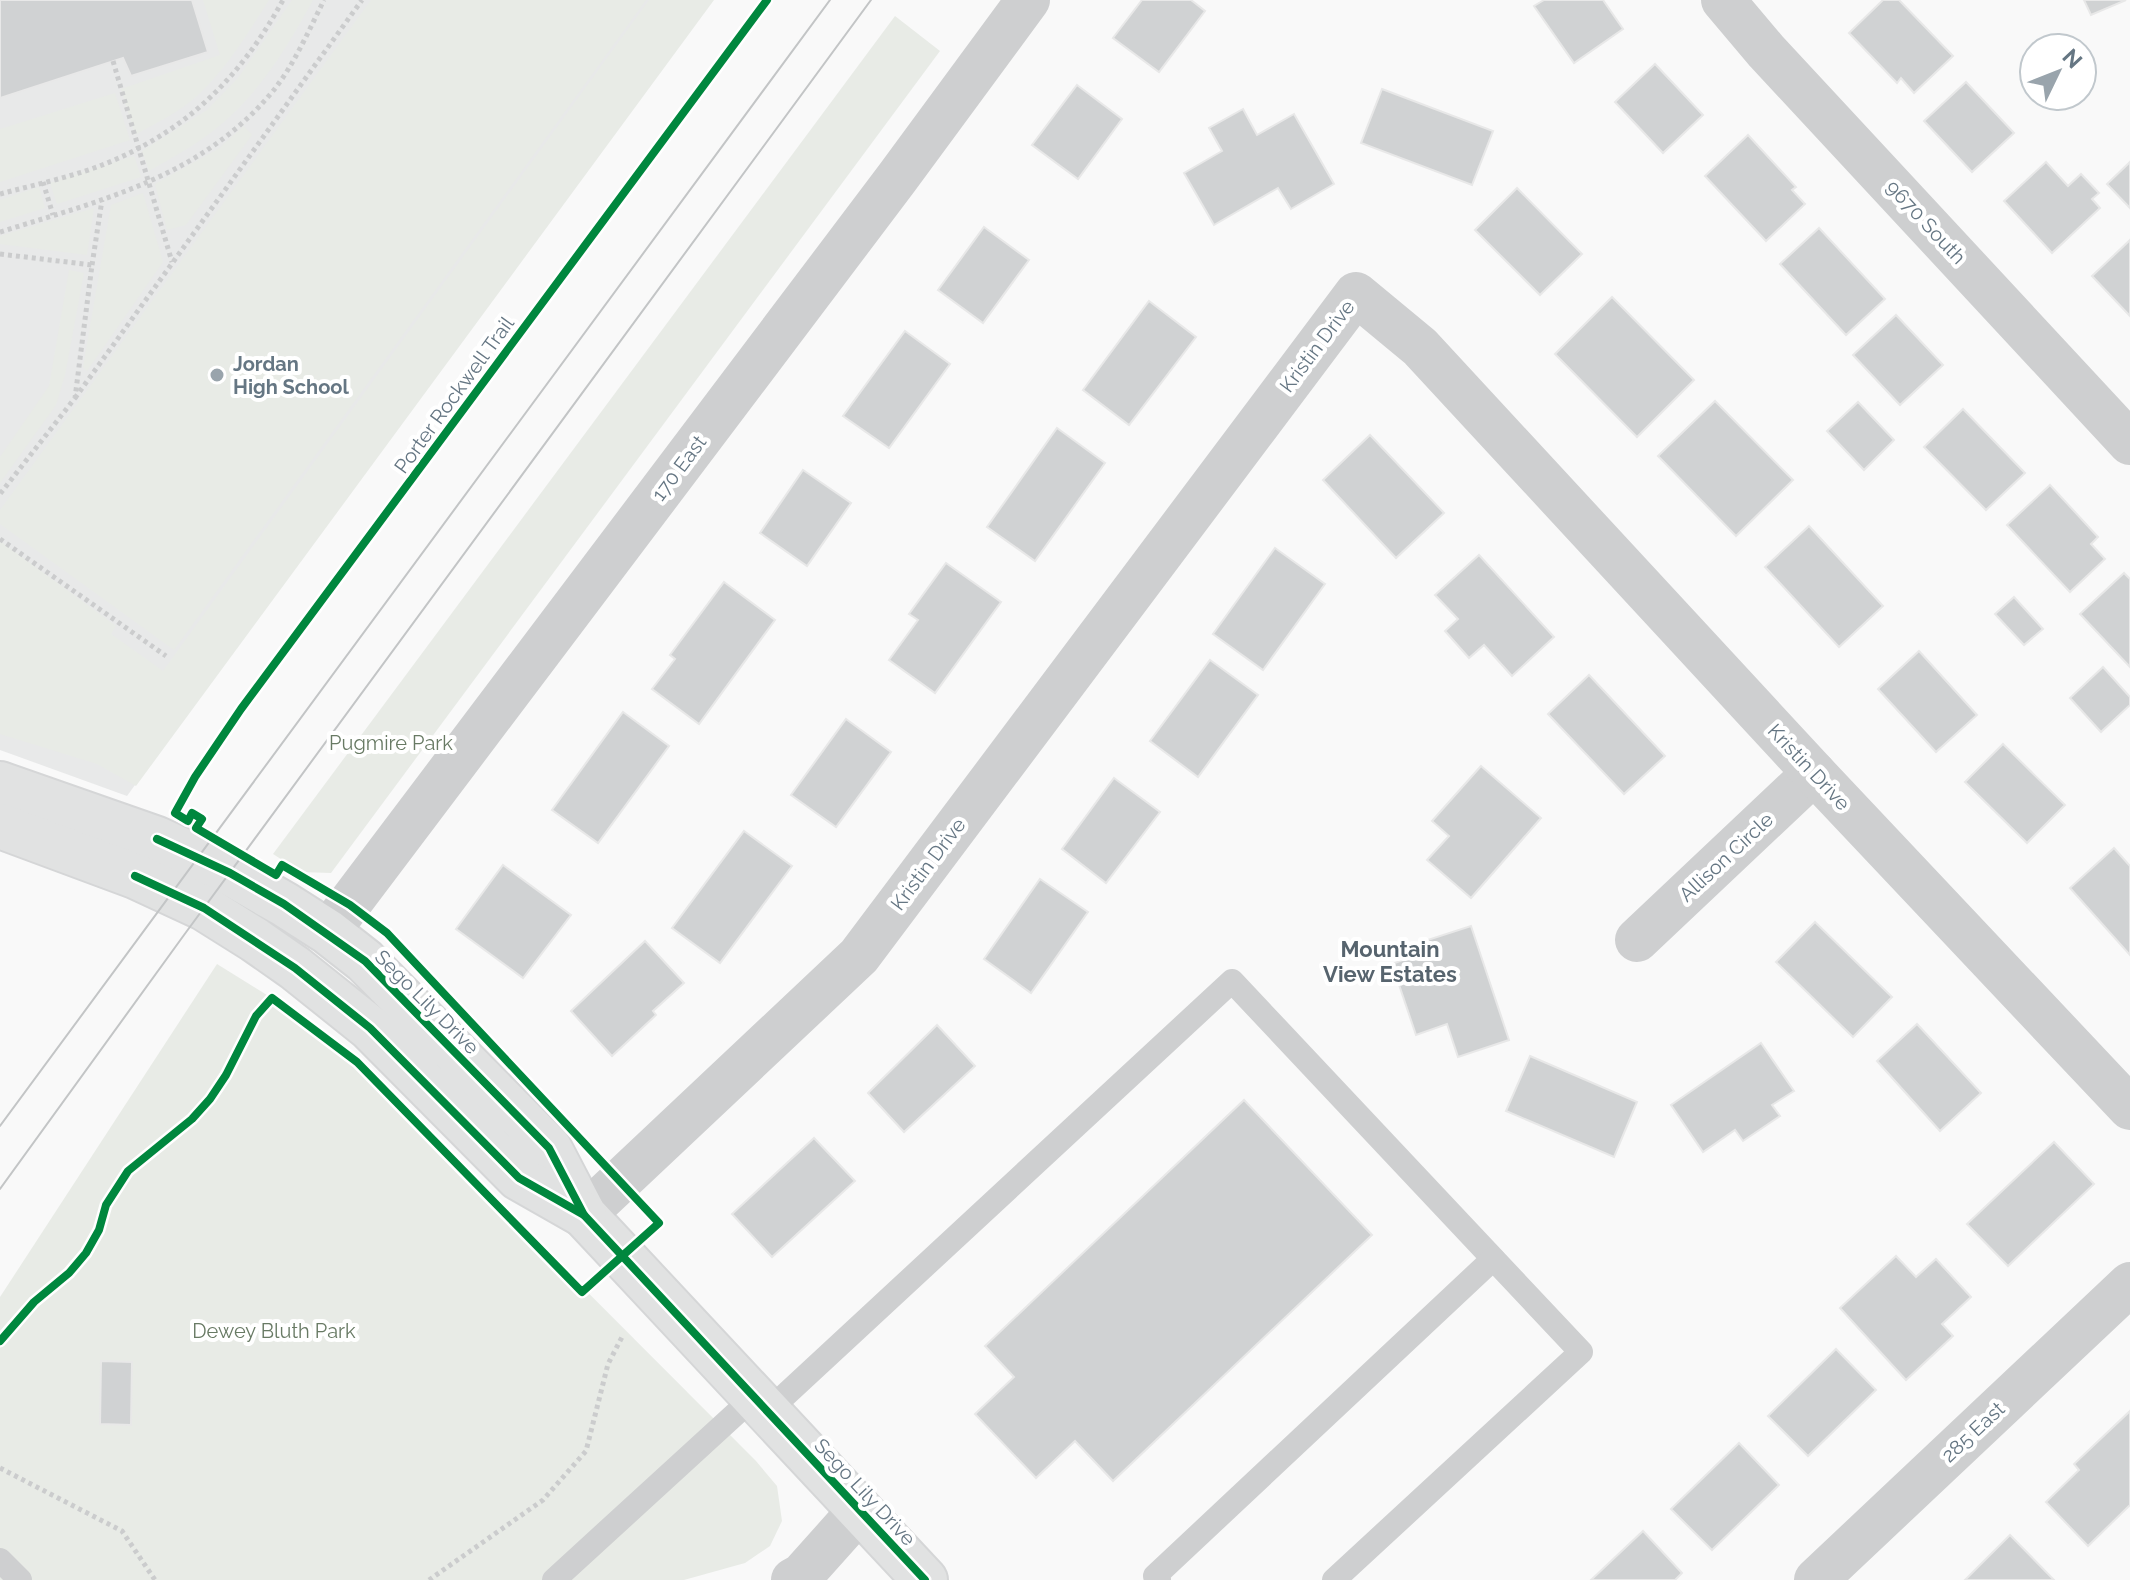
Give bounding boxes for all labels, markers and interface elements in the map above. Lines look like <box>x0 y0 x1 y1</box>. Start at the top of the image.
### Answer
north arrow <box>2018 32 2098 112</box>
text: N <box>2057 43 2088 73</box>
street label: 9670 South <box>1881 175 1971 269</box>
street label: Kristin Drive <box>1274 295 1360 397</box>
street label: Porter Rockwell Trail <box>389 312 519 478</box>
place label: Jordan High School <box>233 352 349 399</box>
marker: Jordan High School <box>208 366 226 384</box>
street label: 170 East <box>647 430 712 505</box>
street label: Kristin Drive <box>1763 719 1855 815</box>
park label: Pugmire Park <box>329 731 453 755</box>
street label: Allison Circle <box>1674 807 1778 907</box>
street label: Kristin Drive <box>885 813 971 915</box>
district label: Mountain View Estates <box>1323 936 1457 987</box>
street label: Sego Lily Drive <box>370 945 484 1059</box>
park label: Dewey Bluth Park <box>192 1319 356 1343</box>
street label: 285 East <box>1936 1397 2010 1467</box>
street label: Sego Lily Drive <box>809 1434 921 1551</box>

